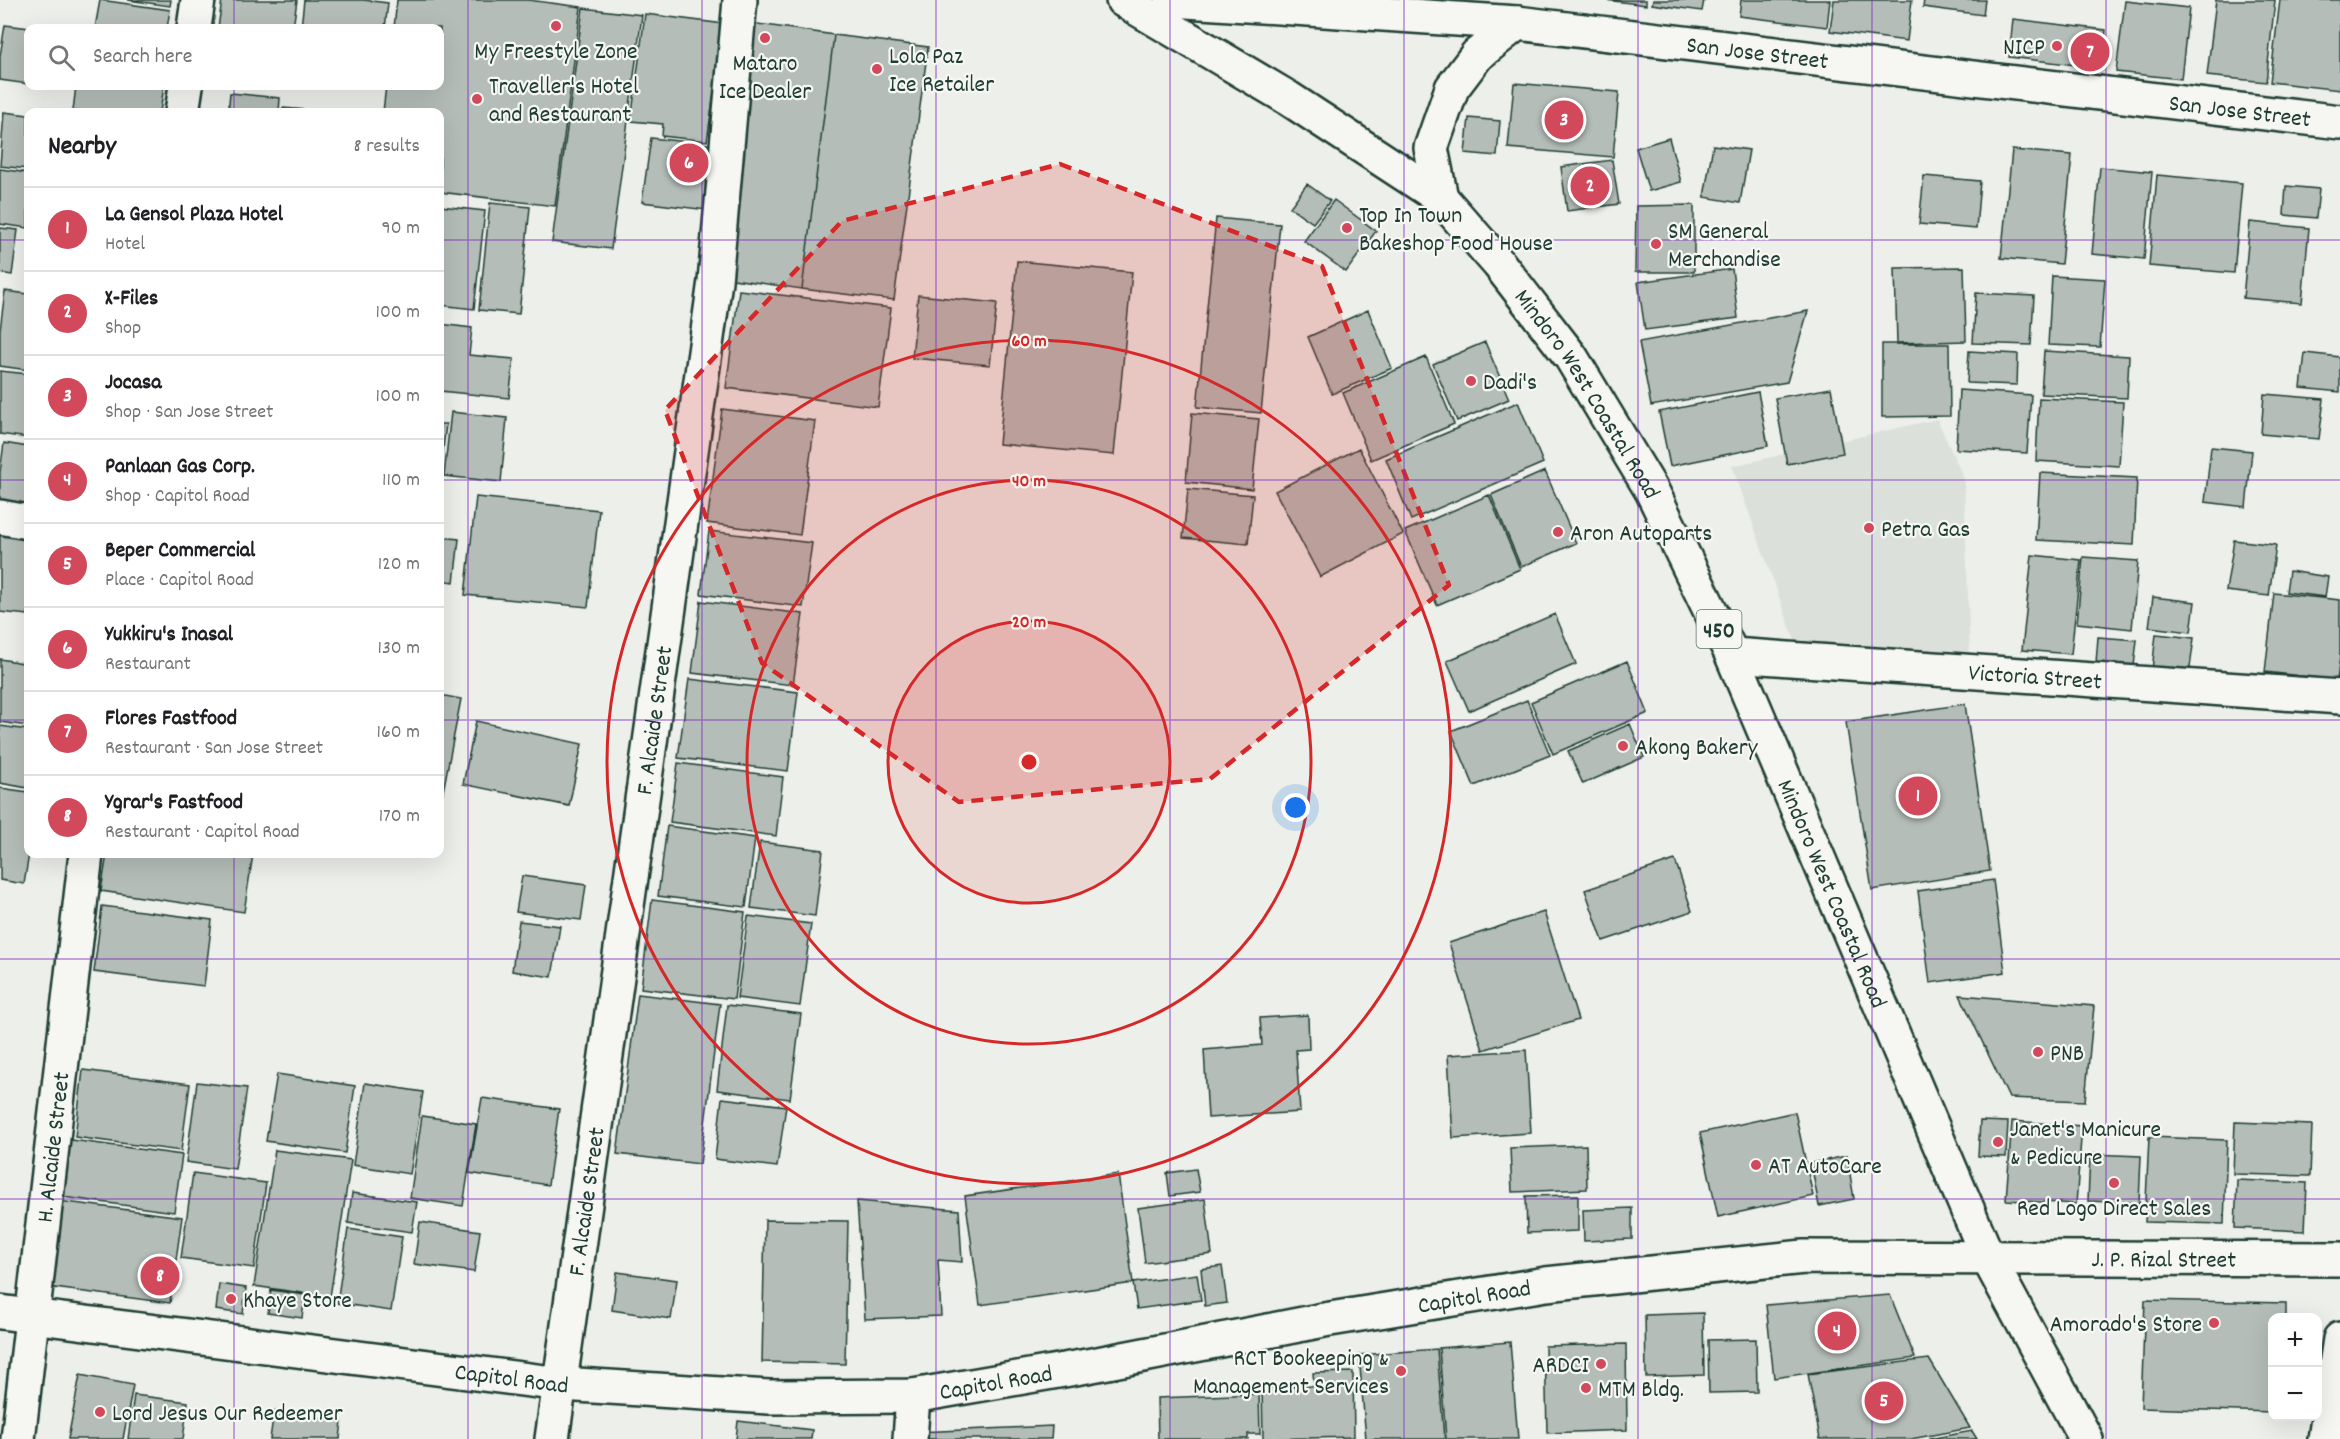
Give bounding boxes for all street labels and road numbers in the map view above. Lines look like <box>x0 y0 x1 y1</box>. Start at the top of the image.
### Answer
street label: San Jose Street <box>1684 30 1830 80</box>
street label: San Jose Street <box>2167 88 2313 138</box>
street label: Mindoro West Coastal Road <box>1504 283 1667 505</box>
road number: 450 <box>1696 610 1742 648</box>
street label: F. Alcaide Street <box>629 644 683 797</box>
street label: Victoria Street <box>1967 657 2103 701</box>
street label: Mindoro West Coastal Road <box>1767 775 1894 1014</box>
street label: H. Alcaide Street <box>29 1070 81 1225</box>
street label: F. Alcaide Street <box>561 1125 616 1278</box>
street label: J. P. Rizal Street <box>2091 1244 2236 1279</box>
street label: Capitol Road <box>1415 1273 1534 1325</box>
street label: Capitol Road <box>453 1357 569 1404</box>
street label: Capitol Road <box>937 1358 1055 1411</box>

